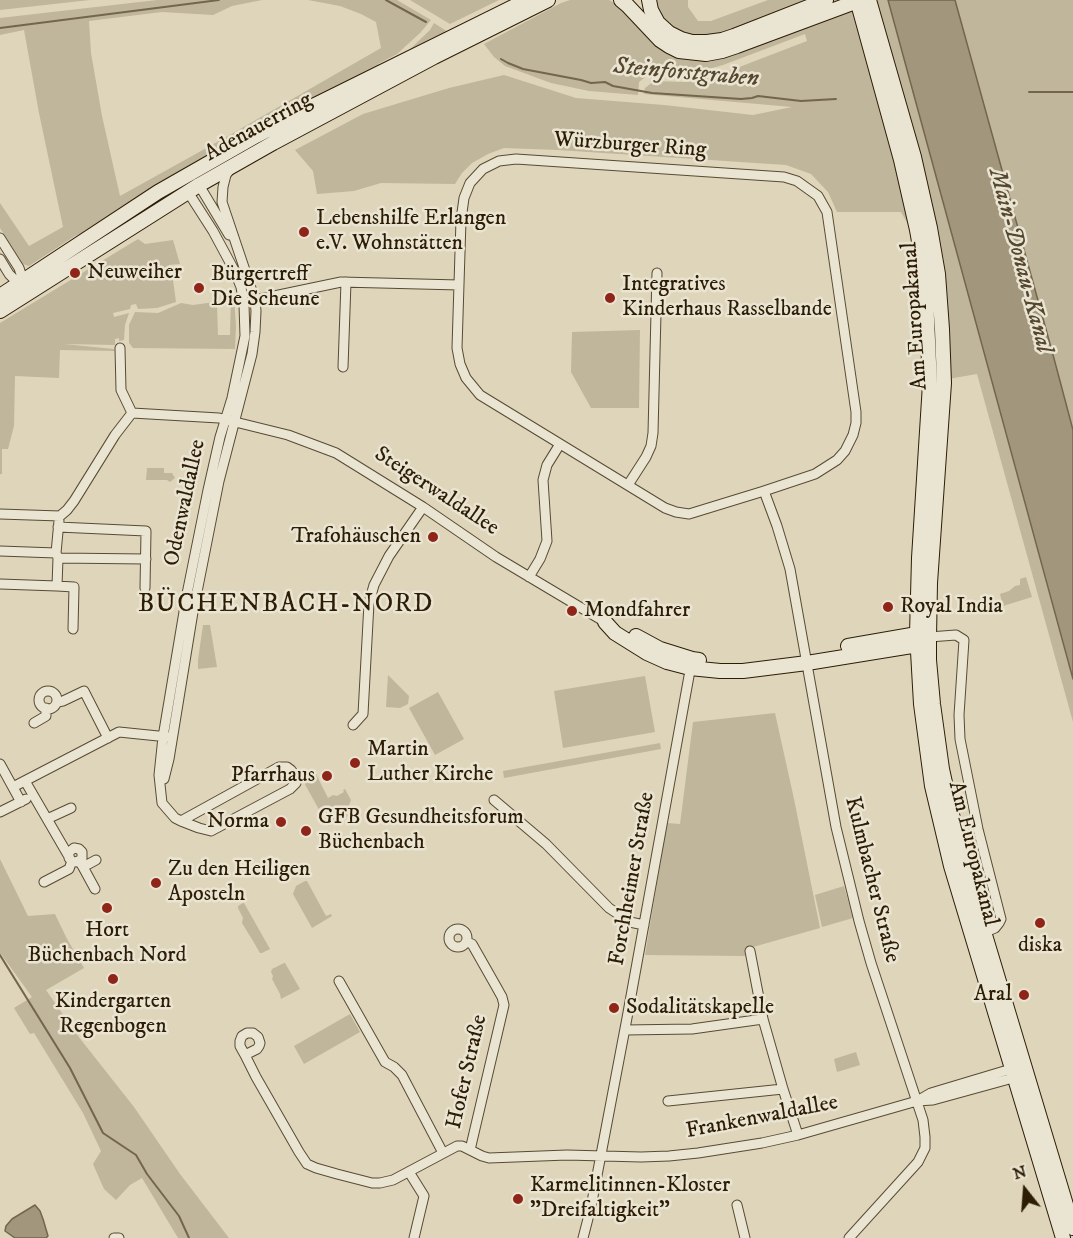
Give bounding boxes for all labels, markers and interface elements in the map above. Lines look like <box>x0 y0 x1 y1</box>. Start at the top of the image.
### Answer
water label: Steinforstgraben <box>612 53 760 95</box>
street label: Adenauerring <box>201 88 317 168</box>
street label: Würzburger Ring <box>553 128 707 164</box>
water label: Main-Donau-Kanal <box>981 166 1057 356</box>
place label: Lebenshilfe Erlangen e.V. Wohnstätten <box>316 206 506 258</box>
marker: Lebenshilfe Erlangen e.V. Wohnstätten <box>297 225 311 239</box>
street label: Am Europakanal <box>898 241 934 391</box>
place label: Neuweiher <box>87 260 182 286</box>
place label: Bürgertreff Die Scheune <box>211 262 320 314</box>
marker: Neuweiher <box>68 266 82 280</box>
place label: Integratives Kinderhaus Rasselbande <box>622 272 832 324</box>
marker: Bürgertreff Die Scheune <box>192 281 206 295</box>
marker: Integratives Kinderhaus Rasselbande <box>603 291 617 305</box>
street label: Odenwaldallee <box>160 437 212 569</box>
street label: Steigerwaldallee <box>369 442 503 542</box>
place label: Trafohäuschen <box>291 524 421 550</box>
marker: Trafohäuschen <box>426 530 440 544</box>
district label: BÜCHENBACH-NORD <box>138 590 434 622</box>
place label: Royal India <box>900 594 1003 620</box>
place label: Mondfahrer <box>584 598 690 624</box>
marker: Royal India <box>881 600 895 614</box>
marker: Mondfahrer <box>565 604 579 618</box>
place label: Martin Luther Kirche <box>367 737 493 788</box>
marker: Martin Luther Kirche <box>348 756 362 770</box>
place label: Pfarrhaus <box>231 763 315 789</box>
marker: Pfarrhaus <box>320 769 334 783</box>
street label: Am Europakanal <box>941 779 1003 929</box>
street label: Forchheimer Straße <box>605 790 661 968</box>
street label: Kulmbacher Straße <box>838 794 904 966</box>
place label: GFB Gesundheitsforum Büchenbach <box>318 805 524 856</box>
place label: Norma <box>207 809 269 835</box>
marker: Norma <box>274 815 288 829</box>
marker: GFB Gesundheitsforum Büchenbach <box>299 824 313 838</box>
place label: Zu den Heiligen Aposteln <box>168 857 310 908</box>
marker: Zu den Heiligen Aposteln <box>149 876 163 890</box>
marker: Hort Büchenbach Nord <box>100 901 114 915</box>
marker: diska <box>1033 916 1047 930</box>
place label: Hort Büchenbach Nord <box>28 918 186 969</box>
place label: diska <box>1018 933 1062 959</box>
marker: Kindergarten Regenbogen <box>106 972 120 986</box>
place label: Aral <box>974 982 1012 1008</box>
marker: Aral <box>1017 988 1031 1002</box>
place label: Kindergarten Regenbogen <box>55 989 171 1040</box>
place label: Sodalitätskapelle <box>626 995 774 1021</box>
marker: Sodalitätskapelle <box>607 1001 621 1015</box>
street label: Hofer Straße <box>442 1012 494 1132</box>
street label: Frankenwaldallee <box>684 1090 840 1146</box>
north arrow <box>995 1160 1055 1220</box>
text: N <box>1011 1161 1029 1184</box>
place label: Karmelitinnen-Kloster "Dreifaltigkeit" <box>530 1173 730 1224</box>
marker: Karmelitinnen-Kloster "Dreifaltigkeit" <box>511 1192 525 1206</box>

